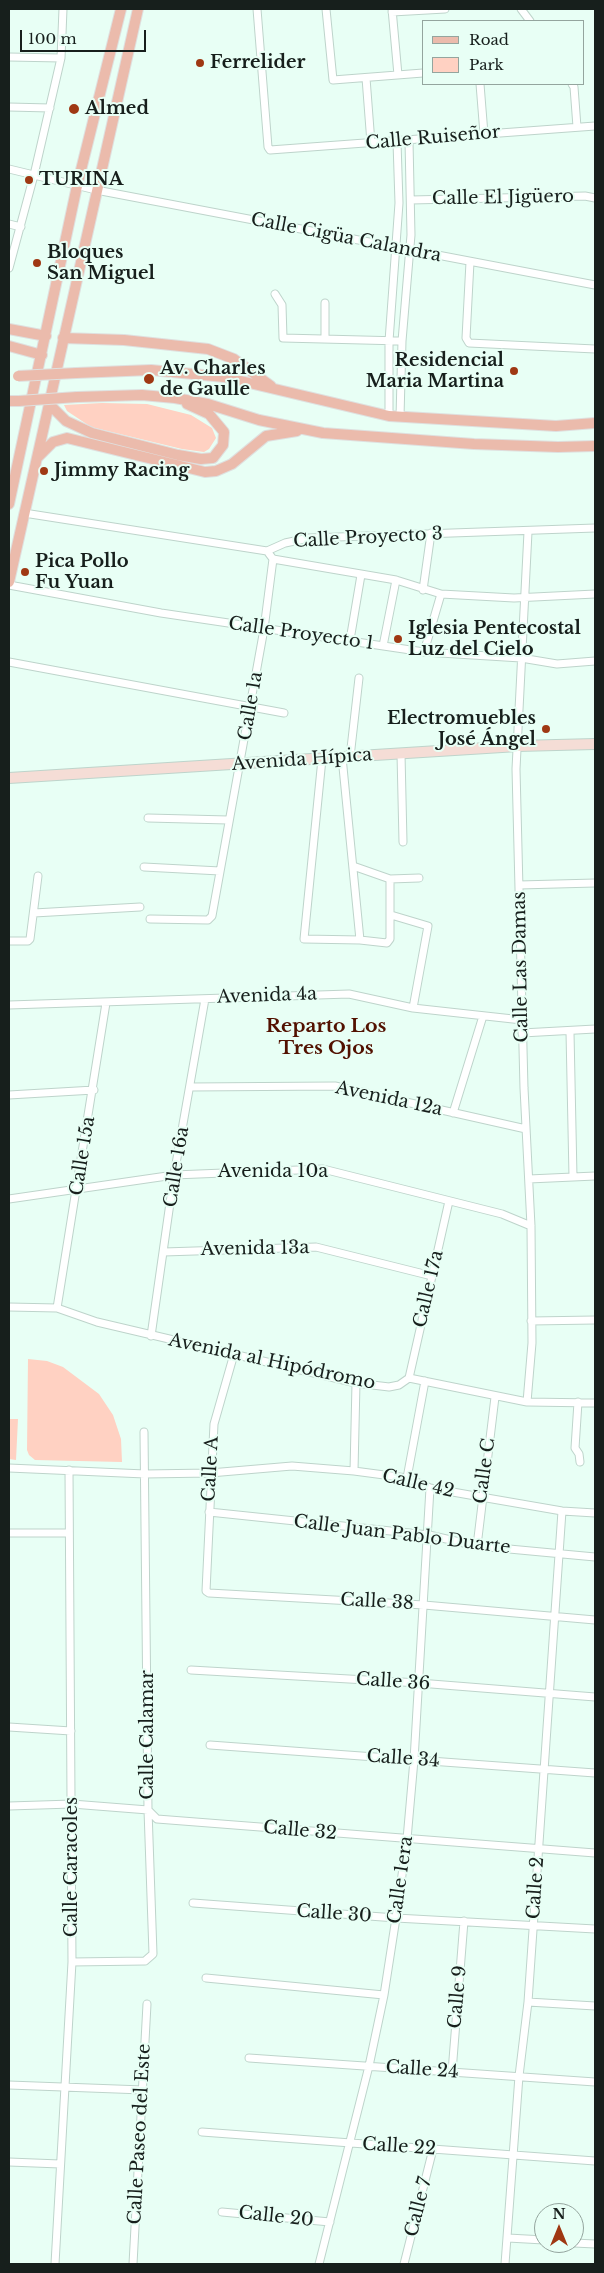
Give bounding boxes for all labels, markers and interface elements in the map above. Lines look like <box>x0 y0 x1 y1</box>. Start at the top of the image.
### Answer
scale bar <box>22 20 149 52</box>
legend <box>422 20 584 85</box>
text: 100 m <box>28 29 77 48</box>
text: Road <box>469 30 509 49</box>
place label: Ferrelider <box>210 52 305 74</box>
text: Park <box>469 55 504 74</box>
marker: Ferrelider <box>194 57 206 69</box>
place label: Almed <box>85 98 149 120</box>
marker: Almed <box>67 102 81 116</box>
street label: Calle Ruiseñor <box>365 121 501 155</box>
place label: TURINA <box>39 169 123 191</box>
marker: TURINA <box>23 174 35 186</box>
street label: Calle El Jigüero <box>432 186 574 210</box>
street label: Calle Cigüa Calandra <box>249 209 443 267</box>
place label: Bloques San Miguel <box>47 242 155 284</box>
marker: Bloques San Miguel <box>31 257 43 269</box>
place label: Residencial Maria Martina <box>366 350 504 392</box>
place label: Av. Charles de Gaulle <box>160 358 266 400</box>
marker: Residencial Maria Martina <box>508 365 520 377</box>
marker: Av. Charles de Gaulle <box>142 372 156 386</box>
place label: Jimmy Racing <box>54 460 189 482</box>
marker: Jimmy Racing <box>38 465 50 477</box>
street label: Calle Proyecto 3 <box>293 523 443 553</box>
place label: Pica Pollo Fu Yuan <box>35 551 129 594</box>
marker: Pica Pollo Fu Yuan <box>19 566 31 578</box>
street label: Calle Proyecto 1 <box>227 613 375 655</box>
place label: Iglesia Pentecostal Luz del Cielo <box>408 618 581 660</box>
marker: Iglesia Pentecostal Luz del Cielo <box>392 633 404 645</box>
street label: Calle 1a <box>234 670 268 742</box>
place label: Electromuebles José Ángel <box>387 708 536 751</box>
marker: Electromuebles José Ángel <box>540 723 552 735</box>
street label: Avenida Hípica <box>231 744 373 776</box>
street label: Calle Las Damas <box>509 891 533 1043</box>
street label: Avenida 4a <box>217 983 317 1009</box>
district label: Reparto Los Tres Ojos <box>266 1016 386 1060</box>
street label: Avenida 12a <box>334 1077 444 1121</box>
street label: Calle 15a <box>66 1115 100 1197</box>
street label: Calle 16a <box>160 1125 194 1209</box>
street label: Avenida 10a <box>218 1161 328 1183</box>
street label: Avenida 13a <box>200 1237 310 1261</box>
street label: Calle 17a <box>410 1248 448 1330</box>
street label: Avenida al Hipódromo <box>167 1330 377 1394</box>
street label: Calle A <box>199 1436 223 1502</box>
street label: Calle C <box>470 1437 500 1505</box>
street label: Calle 42 <box>380 1465 456 1503</box>
street label: Calle Juan Pablo Duarte <box>292 1511 512 1559</box>
street label: Calle 38 <box>340 1589 414 1615</box>
street label: Calle 36 <box>355 1669 431 1695</box>
street label: Calle Calamar <box>137 1670 159 1800</box>
street label: Calle 34 <box>366 1746 440 1772</box>
street label: Calle Caracoles <box>61 1797 83 1937</box>
street label: Calle 32 <box>262 1817 338 1845</box>
street label: Calle 1era <box>384 1835 418 1925</box>
street label: Calle 2 <box>523 1856 549 1920</box>
street label: Calle 30 <box>296 1901 372 1927</box>
street label: Calle 9 <box>444 1965 472 2029</box>
street label: Calle Paseo del Este <box>124 2043 156 2225</box>
street label: Calle 24 <box>385 2057 459 2083</box>
street label: Calle 22 <box>361 2134 437 2160</box>
street label: Calle 7 <box>401 2175 437 2239</box>
street label: Calle 20 <box>237 2202 315 2232</box>
north arrow <box>534 2203 584 2253</box>
text: N <box>552 2205 566 2223</box>

